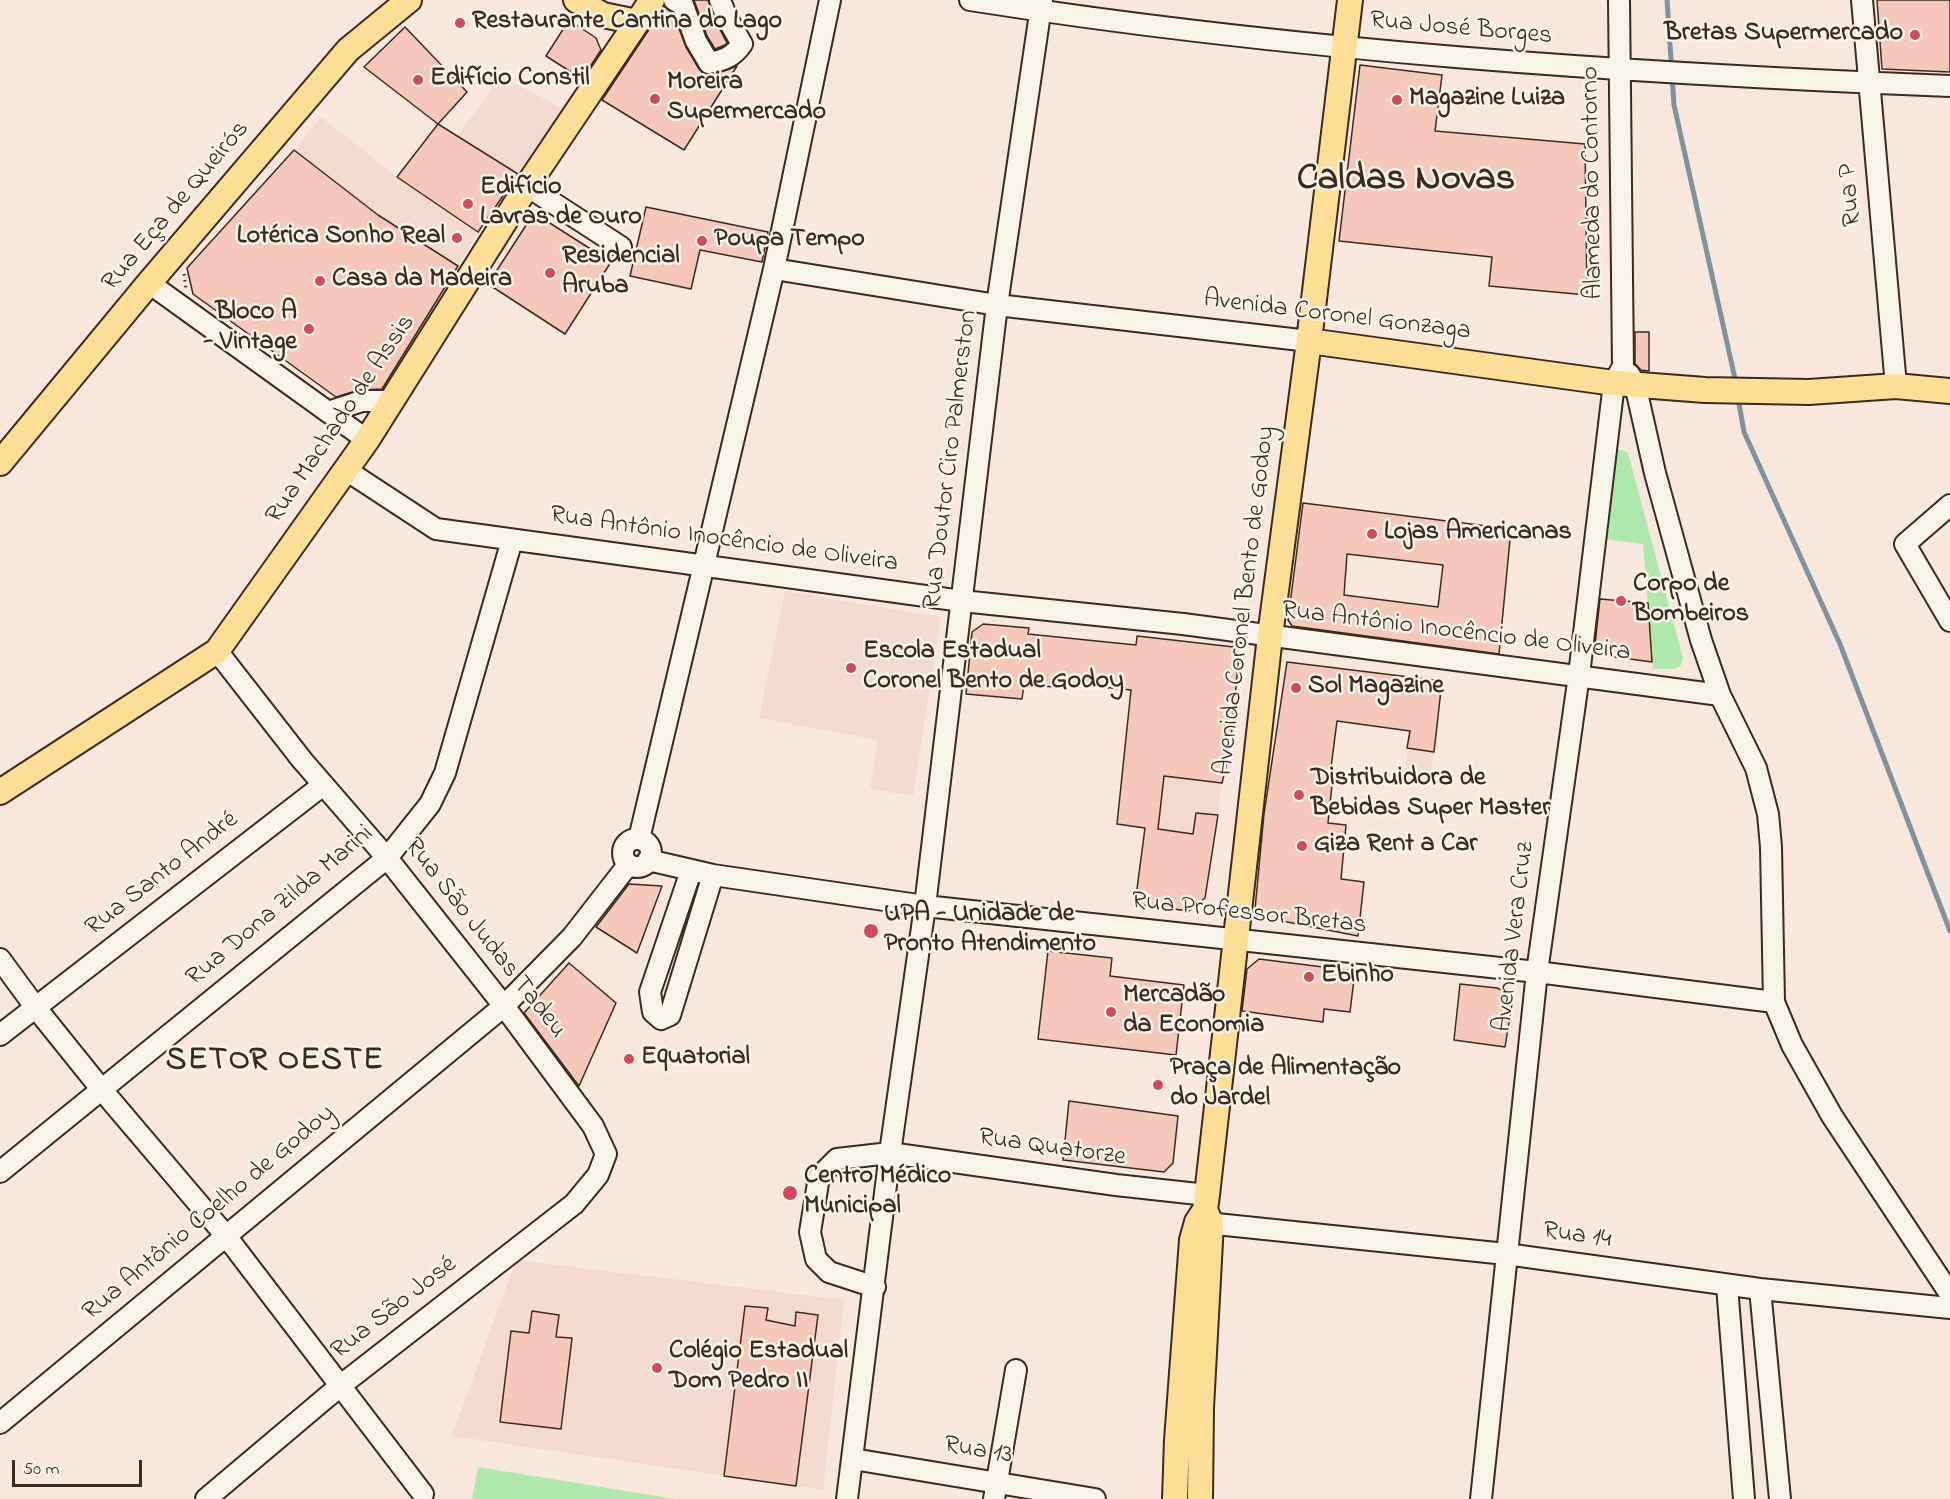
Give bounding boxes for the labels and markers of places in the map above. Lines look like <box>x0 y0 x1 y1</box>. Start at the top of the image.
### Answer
place label: Restaurante Cantina do Lago <box>472 7 782 39</box>
marker: Restaurante Cantina do Lago <box>453 16 467 30</box>
place label: Bretas Supermercado <box>1664 19 1903 51</box>
marker: Bretas Supermercado <box>1908 28 1922 42</box>
place label: Edifício Constil <box>430 64 590 96</box>
place label: Moreira Supermercado <box>667 68 826 130</box>
marker: Edifício Constil <box>411 73 425 87</box>
place label: Magazine Luiza <box>1409 84 1565 116</box>
marker: Moreira Supermercado <box>648 92 662 106</box>
marker: Magazine Luiza <box>1390 93 1404 107</box>
place label: Edifício Lavras de Ouro <box>480 173 642 234</box>
marker: Edifício Lavras de Ouro <box>461 197 475 211</box>
place label: Lotérica Sonho Real <box>237 222 445 254</box>
place label: Poupa Tempo <box>714 225 865 257</box>
marker: Lotérica Sonho Real <box>450 231 464 245</box>
marker: Poupa Tempo <box>695 234 709 248</box>
place label: Residencial Aruba <box>562 242 680 304</box>
place label: Casa da Madeira <box>332 265 512 297</box>
marker: Residencial Aruba <box>543 266 557 280</box>
marker: Casa da Madeira <box>313 274 327 288</box>
place label: Bloco A - Vintage <box>204 298 297 360</box>
marker: Bloco A - Vintage <box>302 322 316 336</box>
place label: Lojas Americanas <box>1384 518 1572 550</box>
marker: Lojas Americanas <box>1365 527 1379 541</box>
place label: Corpo de Bombeiros <box>1633 570 1749 632</box>
marker: Corpo de Bombeiros <box>1614 594 1628 608</box>
place label: Escola Estadual Coronel Bento de Godoy <box>863 637 1124 698</box>
marker: Escola Estadual Coronel Bento de Godoy <box>844 661 858 675</box>
place label: Sol Magazine <box>1308 672 1444 704</box>
marker: Sol Magazine <box>1289 681 1303 695</box>
place label: Distribuidora de Bebidas Super Master <box>1311 764 1550 826</box>
marker: Distribuidora de Bebidas Super Master <box>1292 788 1306 802</box>
place label: Giza Rent a Car <box>1314 830 1477 862</box>
marker: Giza Rent a Car <box>1295 839 1309 853</box>
place label: UPA - Unidade de Pronto Atendimento <box>884 900 1096 962</box>
marker: UPA - Unidade de Pronto Atendimento <box>862 922 880 940</box>
place label: Ebinho <box>1321 961 1394 993</box>
marker: Ebinho <box>1302 970 1316 984</box>
place label: Mercadão da Economia <box>1123 981 1264 1042</box>
marker: Mercadão da Economia <box>1104 1005 1118 1019</box>
place label: Equatorial <box>641 1043 750 1075</box>
marker: Equatorial <box>622 1052 636 1066</box>
place label: Praça de Alimentação do Jardel <box>1170 1054 1401 1116</box>
marker: Praça de Alimentação do Jardel <box>1151 1078 1165 1092</box>
place label: Centro Médico Municipal <box>804 1162 951 1224</box>
marker: Centro Médico Municipal <box>781 1184 799 1202</box>
place label: Colégio Estadual Dom Pedro II <box>669 1337 848 1398</box>
marker: Colégio Estadual Dom Pedro II <box>650 1361 664 1375</box>

